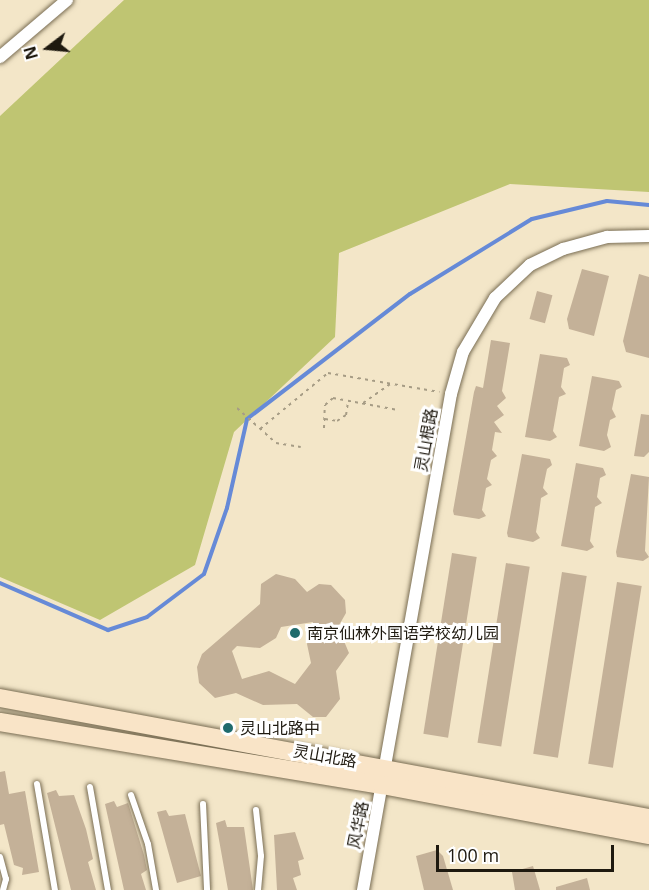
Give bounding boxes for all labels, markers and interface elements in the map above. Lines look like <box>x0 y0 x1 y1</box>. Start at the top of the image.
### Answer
north arrow <box>18 18 78 78</box>
text: N <box>18 44 43 62</box>
street label: 灵山根路 <box>411 407 441 473</box>
place label: 南京仙林外国语学校幼儿园 <box>307 623 499 643</box>
marker: 南京仙林外国语学校幼儿园 <box>288 626 302 640</box>
place label: 灵山北路中 <box>240 718 320 738</box>
marker: 灵山北路中 <box>221 721 235 735</box>
street label: 灵山北路 <box>292 741 358 771</box>
street label: 风华路 <box>344 800 372 850</box>
scale bar <box>439 833 618 871</box>
text: 100 m <box>447 843 499 867</box>

